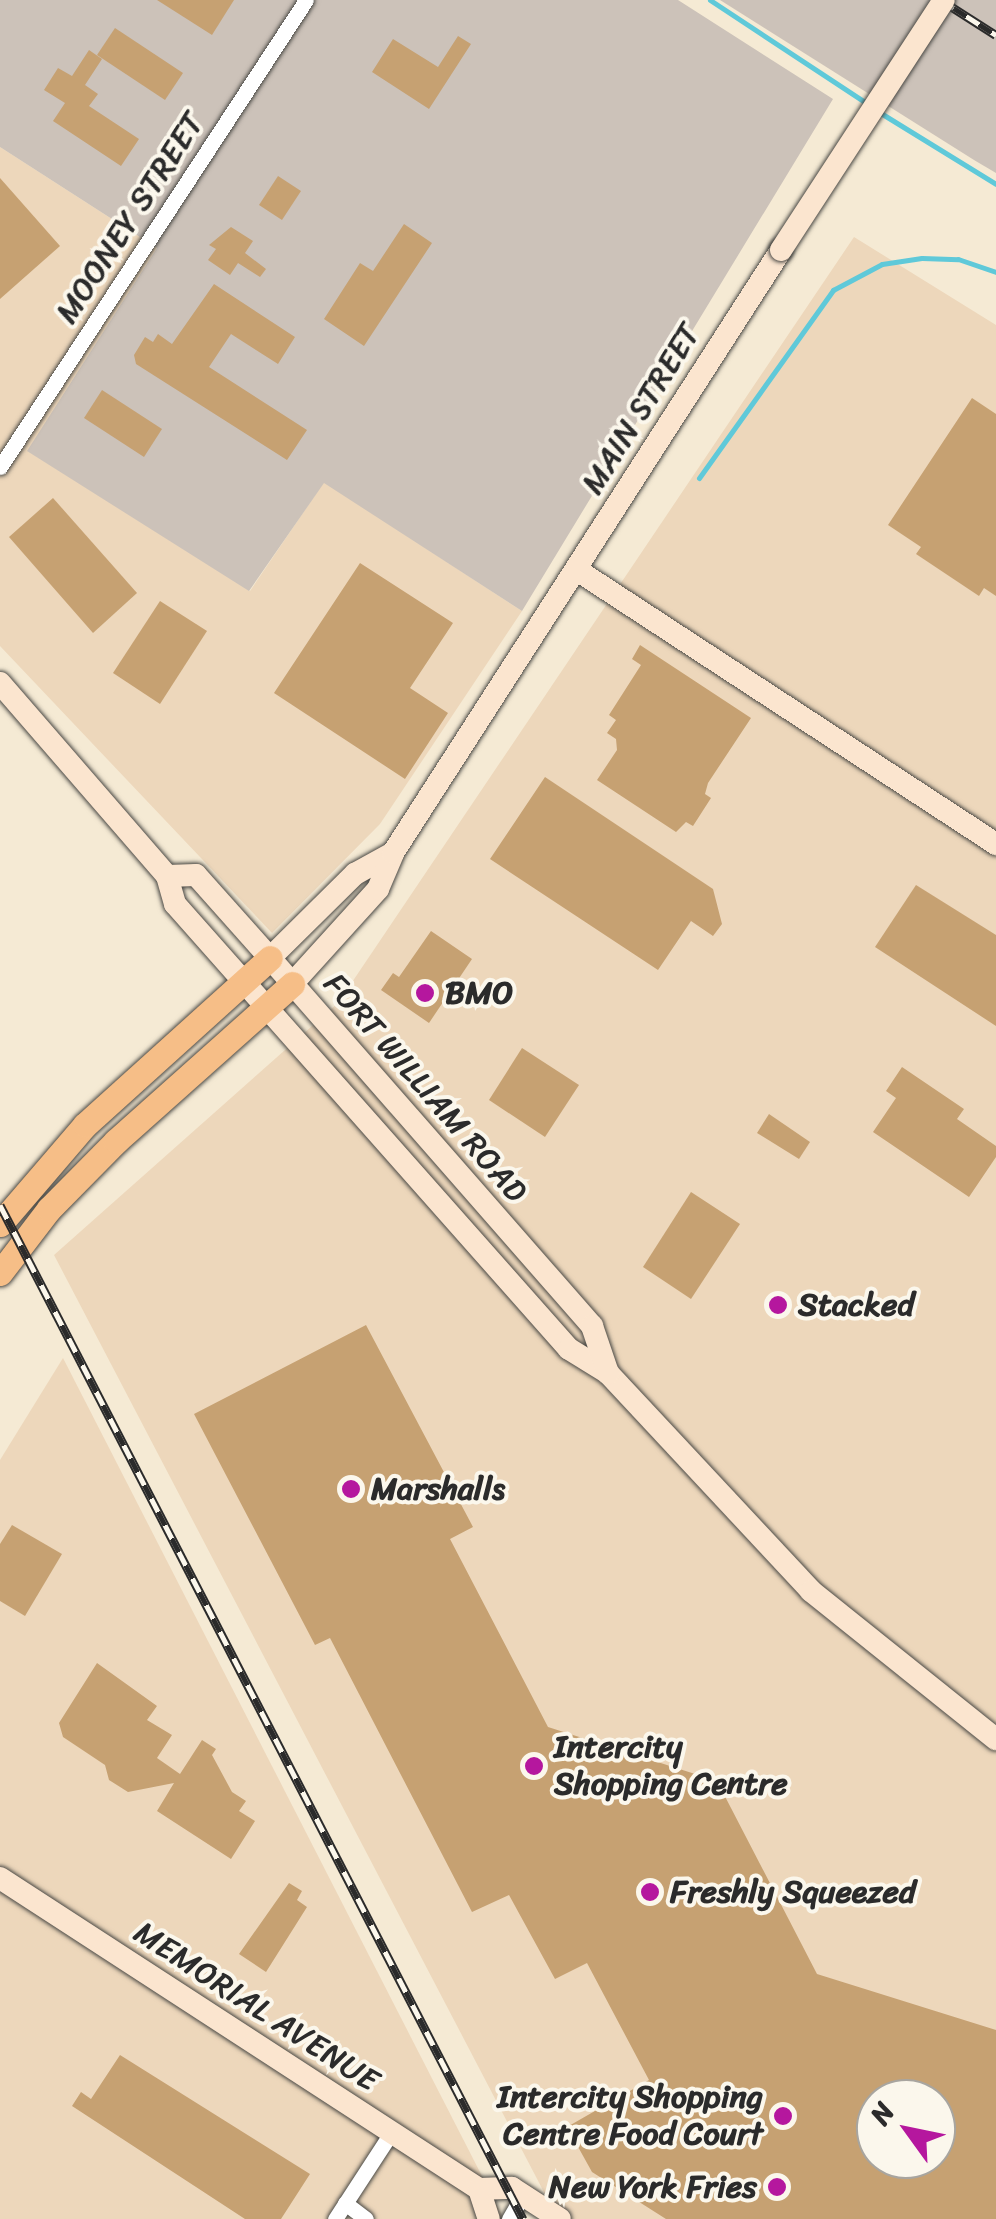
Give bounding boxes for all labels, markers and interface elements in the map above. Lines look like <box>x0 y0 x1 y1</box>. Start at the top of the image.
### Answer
street label: MOONEY STREET <box>48 105 212 331</box>
street label: MAIN STREET <box>572 315 710 503</box>
street label: FORT WILLIAM ROAD <box>314 965 536 1211</box>
place label: BMO <box>445 974 513 1012</box>
marker: BMO <box>414 982 436 1004</box>
place label: Stacked <box>798 1286 914 1324</box>
marker: Stacked <box>767 1294 789 1316</box>
place label: Marshalls <box>371 1470 505 1508</box>
marker: Marshalls <box>340 1478 362 1500</box>
place label: Intercity Shopping Centre <box>554 1729 789 1804</box>
marker: Intercity Shopping Centre <box>523 1755 545 1777</box>
place label: Freshly Squeezed <box>670 1873 916 1911</box>
marker: Freshly Squeezed <box>639 1881 661 1903</box>
street label: MEMORIAL AVENUE <box>127 1914 385 2100</box>
place label: Intercity Shopping Centre Food Court <box>497 2079 763 2154</box>
north arrow <box>856 2079 956 2179</box>
text: N <box>856 2092 908 2135</box>
marker: Intercity Shopping Centre Food Court <box>772 2105 794 2127</box>
place label: New York Fries <box>548 2168 757 2206</box>
marker: New York Fries <box>766 2176 788 2198</box>

